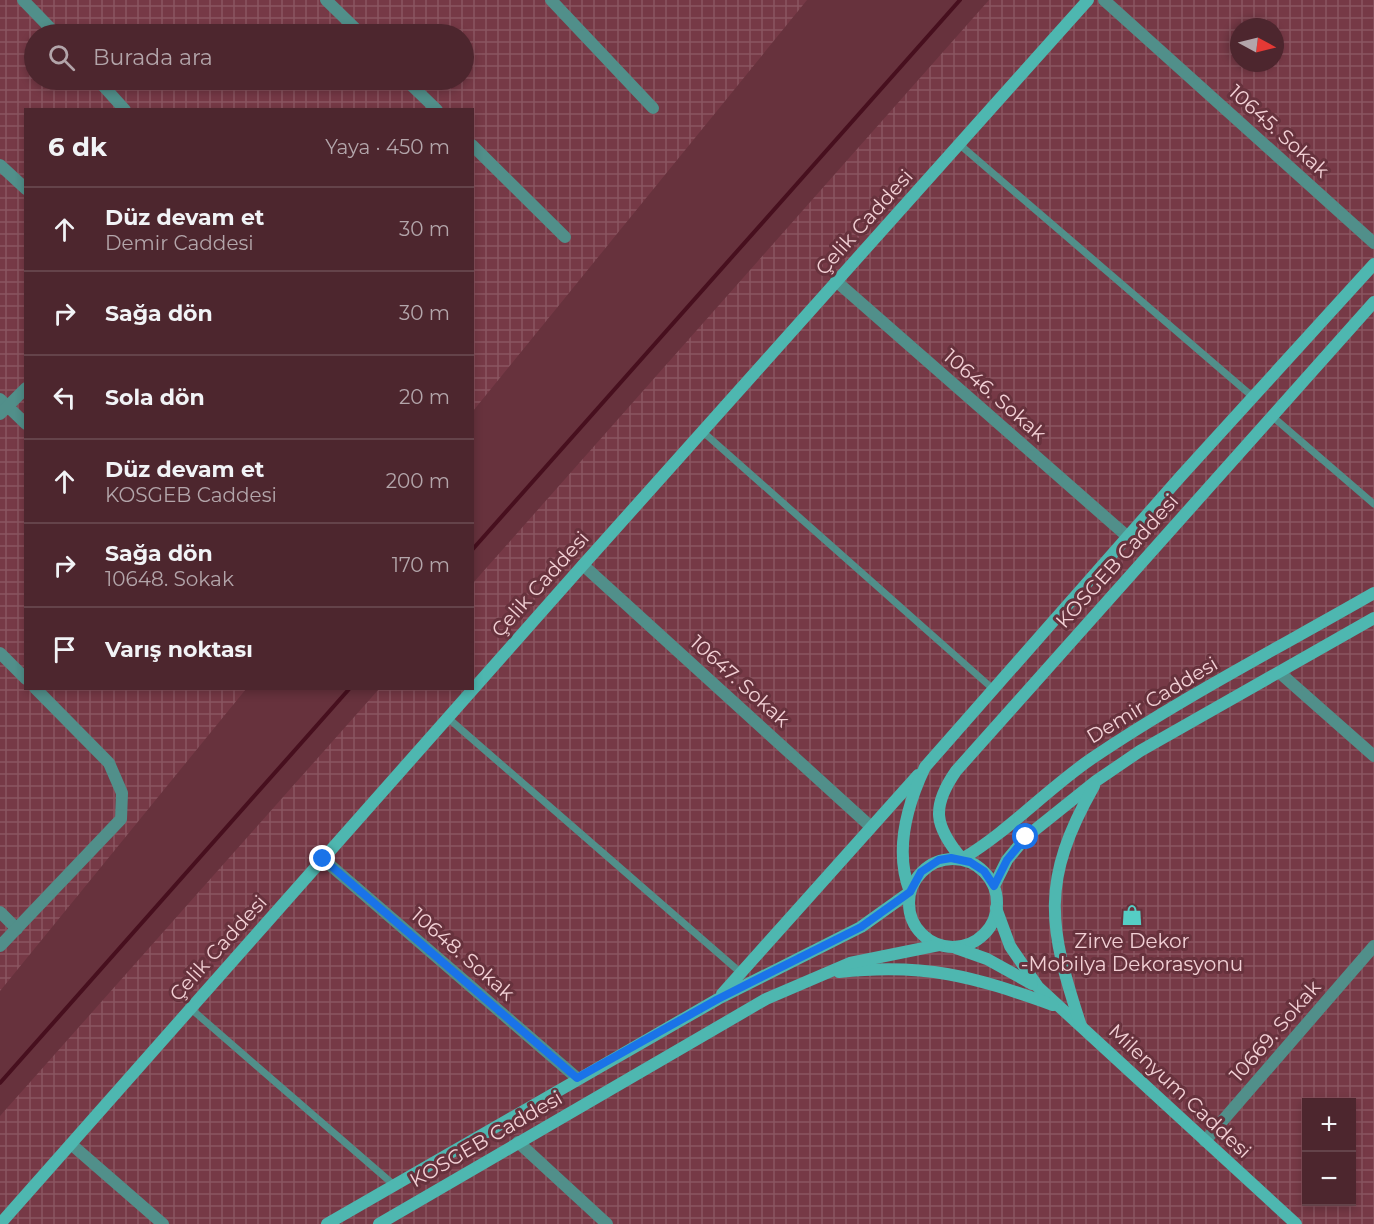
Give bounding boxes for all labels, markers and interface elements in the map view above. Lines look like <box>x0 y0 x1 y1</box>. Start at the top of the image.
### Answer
north arrow <box>1230 18 1284 72</box>
search box <box>24 24 474 90</box>
icon: search <box>45 41 78 74</box>
text: Burada ara <box>93 44 213 71</box>
street label: 10645. Sokak <box>1224 80 1334 182</box>
text: 6 dk <box>48 131 107 163</box>
text: Yaya · 450 m <box>325 135 450 159</box>
street label: Çelik Caddesi <box>810 164 918 280</box>
text: Düz devam et <box>105 204 264 231</box>
icon: ahead <box>48 213 81 246</box>
text: 30 m <box>399 217 450 241</box>
text: Demir Caddesi <box>105 231 254 255</box>
icon: right <box>48 297 81 330</box>
text: Sağa dön <box>105 300 213 327</box>
text: 30 m <box>399 301 450 325</box>
street label: 10646. Sokak <box>939 344 1051 446</box>
icon: left <box>48 381 81 414</box>
text: Sola dön <box>105 384 205 411</box>
text: 20 m <box>399 385 450 409</box>
text: Düz devam et <box>105 456 264 483</box>
icon: ahead <box>48 465 81 498</box>
text: 200 m <box>386 469 450 493</box>
text: KOSGEB Caddesi <box>105 483 277 507</box>
street label: KOSGEB Caddesi <box>1051 489 1183 633</box>
street label: Çelik Caddesi <box>486 526 594 642</box>
text: Sağa dön <box>105 540 213 567</box>
icon: right <box>48 549 81 582</box>
text: 170 m <box>392 553 450 577</box>
text: 10648. Sokak <box>105 567 234 591</box>
street label: 10647. Sokak <box>685 630 795 732</box>
icon: arrive <box>48 633 81 666</box>
text: Varış noktası <box>105 636 253 663</box>
street label: Demir Caddesi <box>1082 651 1222 749</box>
route start <box>1012 823 1038 849</box>
route end <box>309 845 335 871</box>
street label: Çelik Caddesi <box>164 890 272 1006</box>
street label: 10648. Sokak <box>406 903 520 1005</box>
shop icon: Zirve Dekor -Mobilya Dekorasyonu <box>1120 903 1144 927</box>
place label: Zirve Dekor -Mobilya Dekorasyonu <box>1021 929 1243 976</box>
street label: 10669. Sokak <box>1224 975 1326 1087</box>
street label: Milenyum Caddesi <box>1104 1019 1256 1163</box>
street label: KOSGEB Caddesi <box>406 1086 566 1192</box>
map controls <box>1302 1098 1356 1206</box>
button: + <box>1302 1098 1356 1152</box>
button: − <box>1302 1152 1356 1206</box>

